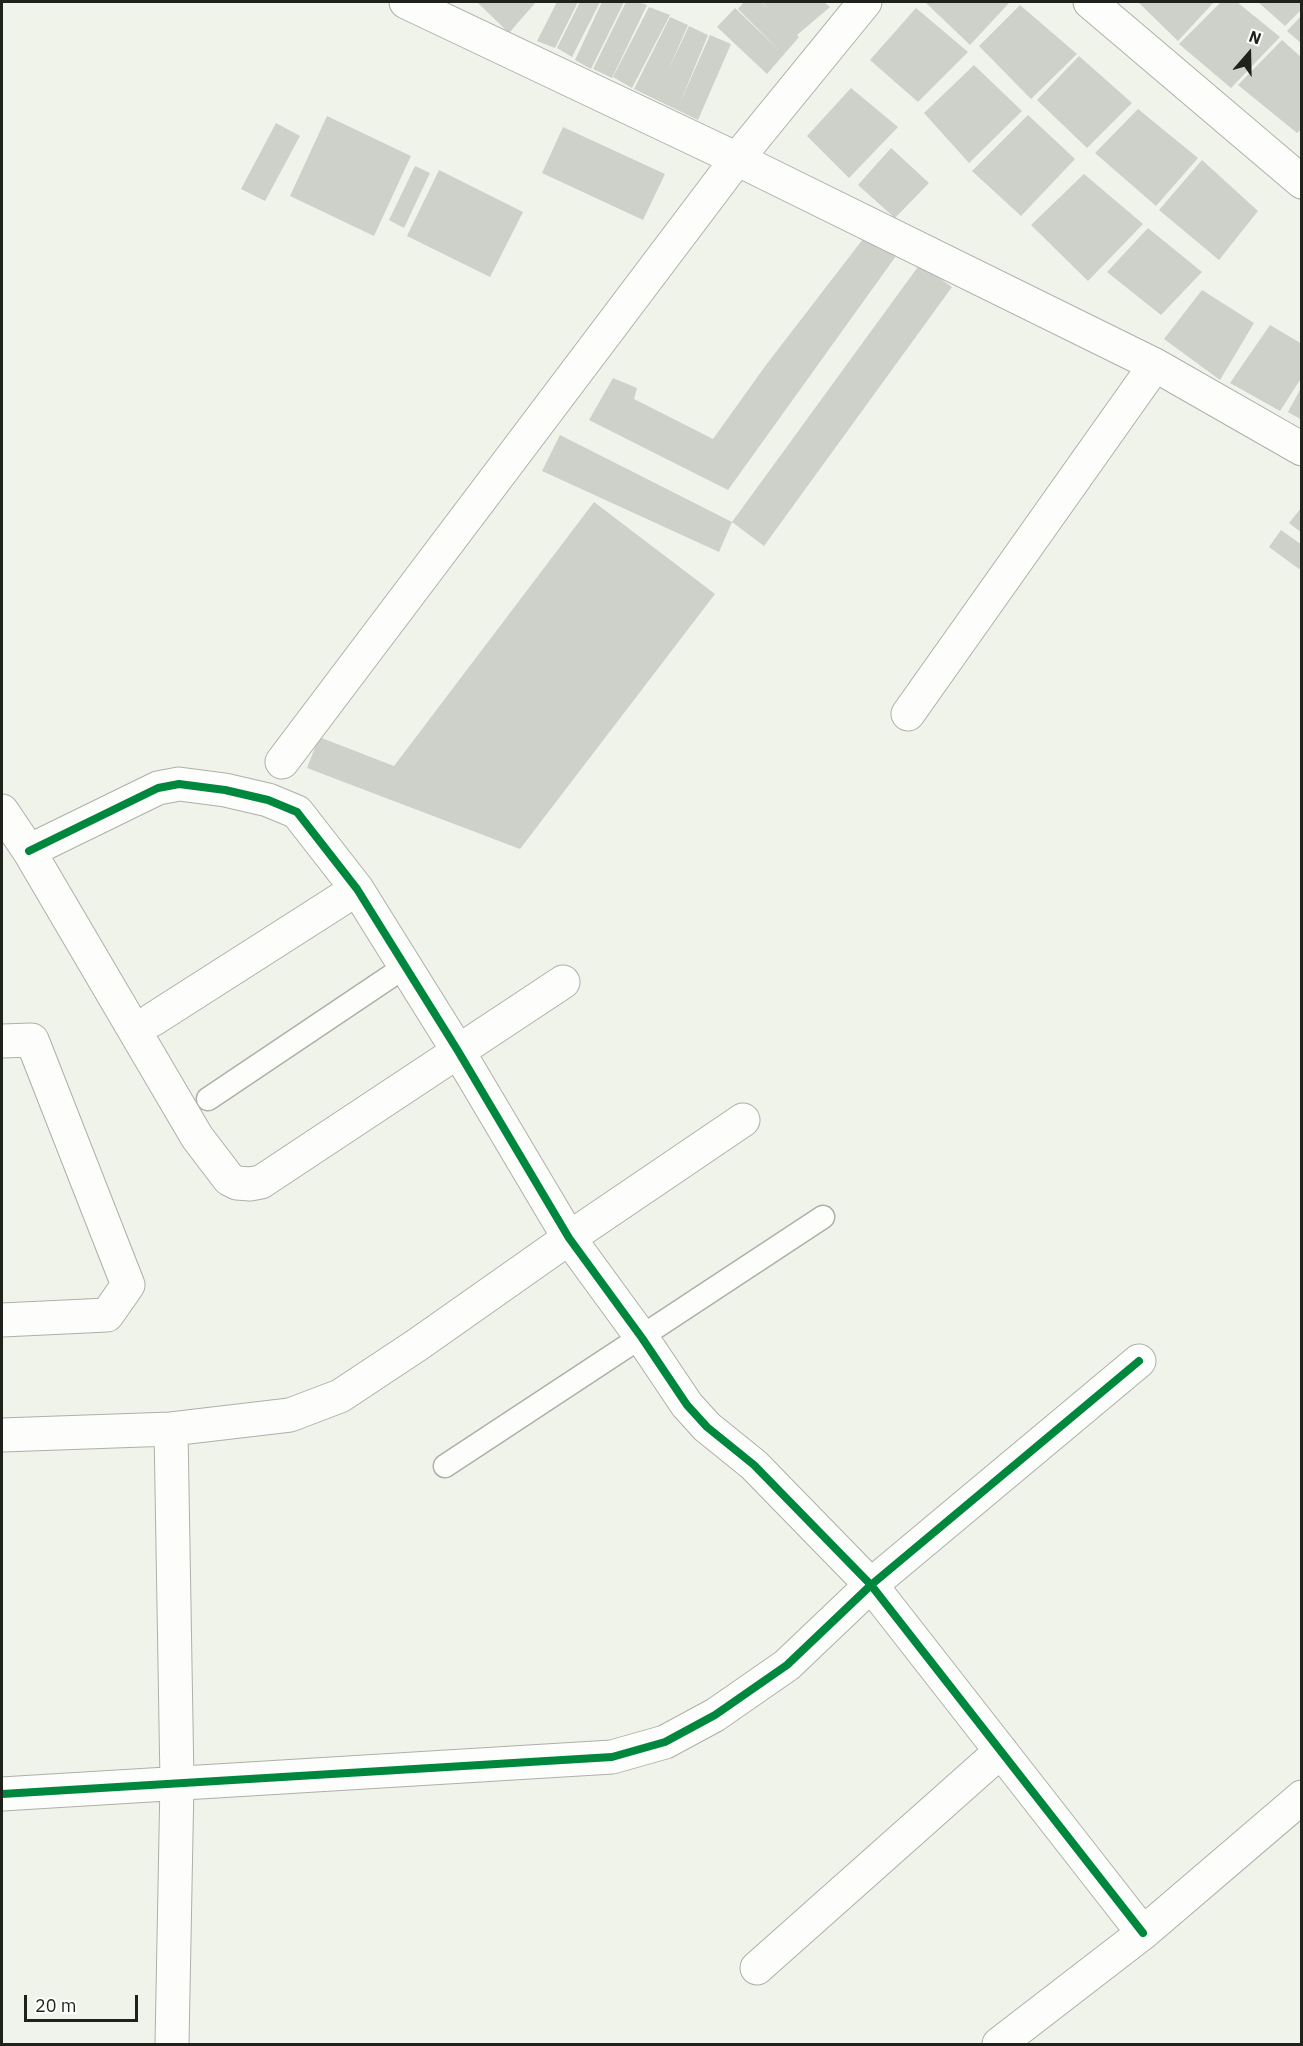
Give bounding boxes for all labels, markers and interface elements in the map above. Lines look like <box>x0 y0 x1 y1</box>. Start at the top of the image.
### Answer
north arrow <box>1219 24 1279 84</box>
text: N <box>1246 26 1264 48</box>
scale bar <box>27 1983 141 2021</box>
text: 20 m <box>35 1994 77 2017</box>

